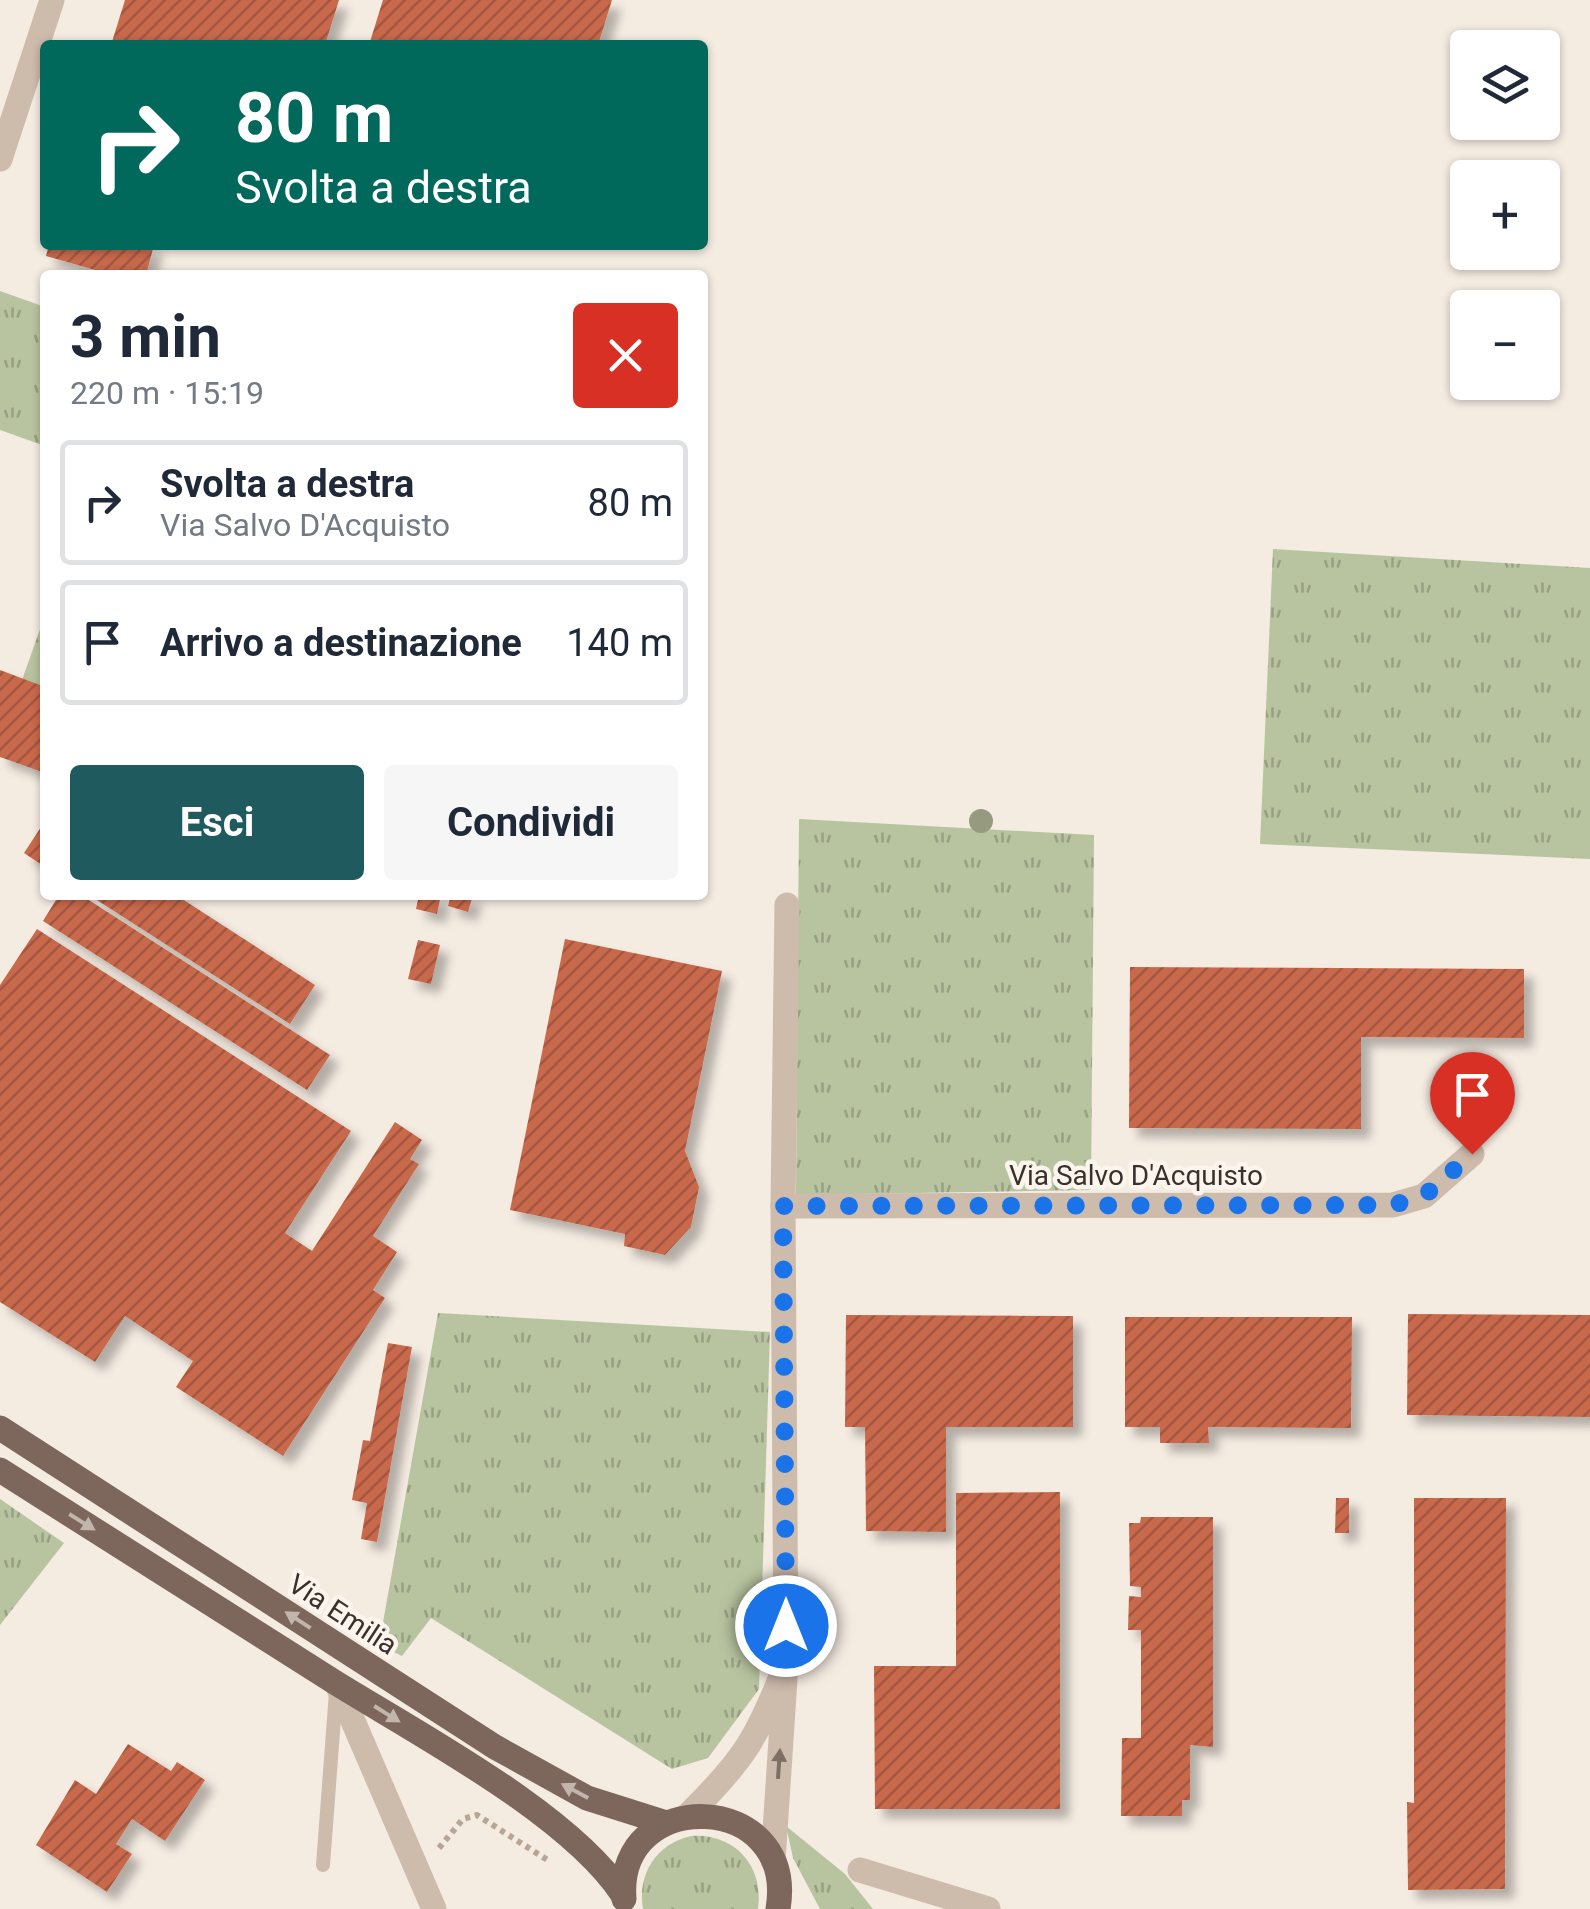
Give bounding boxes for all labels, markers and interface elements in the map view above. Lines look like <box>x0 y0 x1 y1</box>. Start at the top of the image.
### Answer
map controls <box>1450 30 1560 400</box>
button: layers <box>1450 30 1560 140</box>
text: 80 m <box>235 77 393 159</box>
icon: right <box>70 80 200 210</box>
button: + <box>1450 160 1560 270</box>
text: Svolta a destra <box>235 161 532 214</box>
button: − <box>1450 290 1560 400</box>
text: 3 min <box>70 301 221 372</box>
button: close <box>573 303 678 408</box>
text: 220 m · 15:19 <box>70 374 264 412</box>
text: Svolta a destra <box>160 462 414 506</box>
icon: right <box>75 475 130 530</box>
text: 80 m <box>588 481 673 525</box>
text: Via Salvo D'Acquisto <box>160 506 450 544</box>
icon: arrive <box>75 615 130 670</box>
text: Arrivo a destinazione <box>160 621 522 665</box>
text: 140 m <box>566 621 673 665</box>
button: Esci <box>70 765 364 880</box>
button: Condividi <box>384 765 678 880</box>
pin <box>1430 1052 1515 1155</box>
icon: arrive <box>1445 1067 1500 1122</box>
street label: Via Salvo D'Acquisto <box>1009 1159 1263 1192</box>
one-way arrow <box>69 1513 96 1531</box>
street label: Via Emilia <box>282 1567 403 1662</box>
position arrow <box>734 1574 838 1678</box>
one-way arrow <box>284 1612 312 1630</box>
one-way arrow <box>373 1705 401 1723</box>
one-way arrow <box>772 1748 788 1779</box>
one-way arrow <box>560 1783 589 1800</box>

